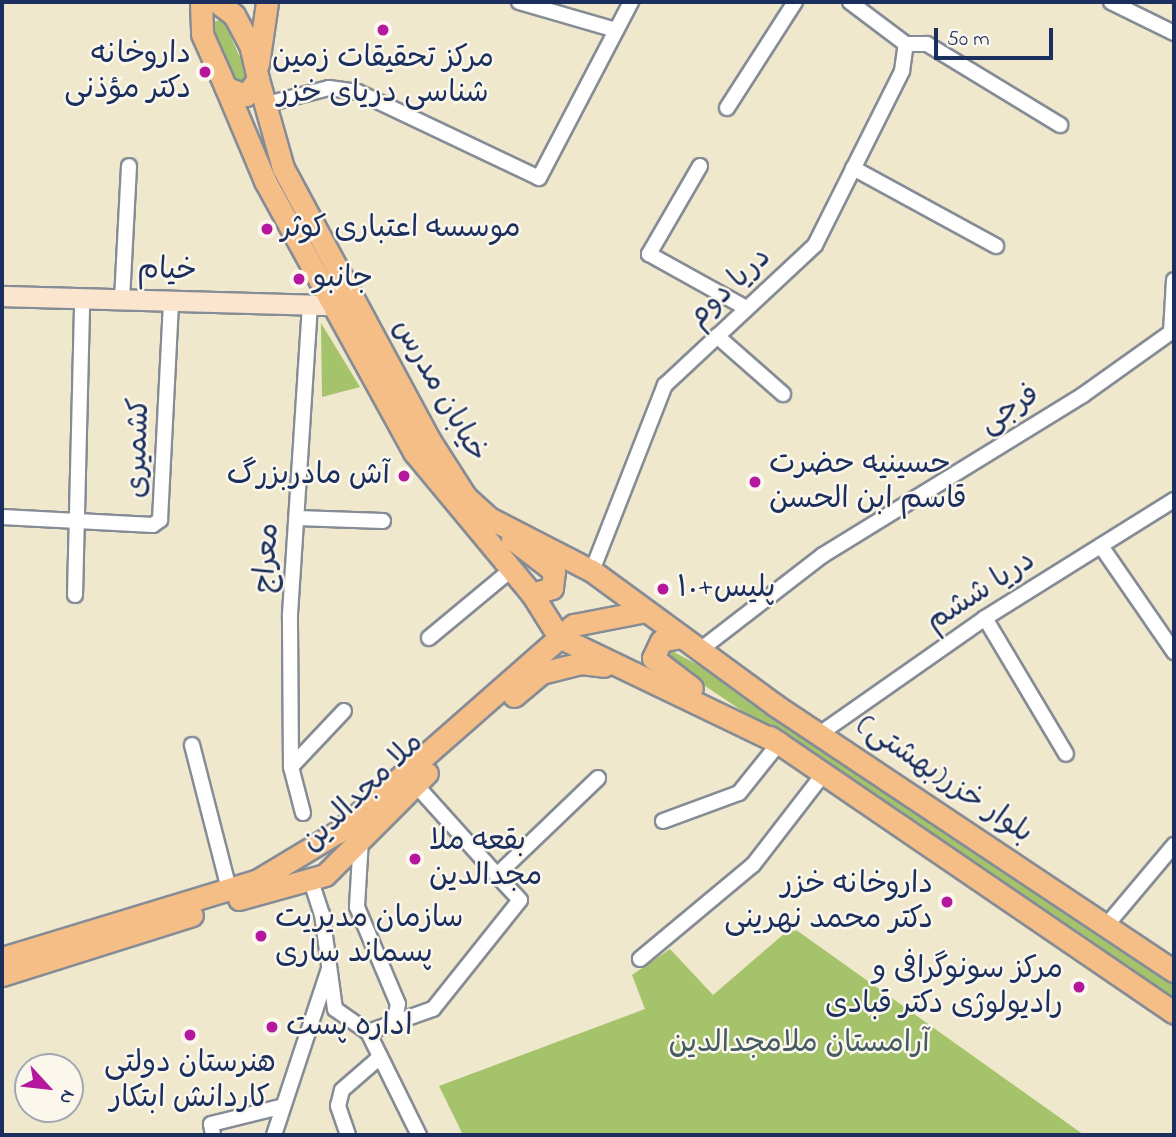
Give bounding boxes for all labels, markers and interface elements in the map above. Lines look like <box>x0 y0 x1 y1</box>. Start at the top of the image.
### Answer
scale bar <box>938 14 1057 58</box>
marker: مرکز تحقیقات زمین شناسی دریای خزر <box>375 22 391 38</box>
text: 50 m <box>947 25 990 55</box>
place label: داروخانه دکتر مؤذنی <box>64 37 191 107</box>
place label: مرکز تحقیقات زمین شناسی دریای خزر <box>272 41 494 111</box>
marker: داروخانه دکتر مؤذنی <box>197 64 213 80</box>
place label: موسسه اعتباری کوثر <box>281 211 521 247</box>
marker: موسسه اعتباری کوثر <box>259 221 275 237</box>
street label: دریا دوم <box>681 240 779 336</box>
street label: خیام <box>137 252 197 290</box>
place label: جانبو <box>313 261 373 297</box>
marker: جانبو <box>291 271 307 287</box>
street label: خیابان مدرس <box>384 313 494 469</box>
street label: فرجی <box>973 377 1047 443</box>
street label: کشمیری <box>119 397 159 499</box>
place label: حسینیه حضرت قاسم ابن الحسن <box>769 447 967 518</box>
place label: آش مادربزرگ <box>227 458 390 494</box>
marker: آش مادربزرگ <box>396 468 412 484</box>
marker: حسینیه حضرت قاسم ابن الحسن <box>747 474 763 490</box>
street label: معراج <box>248 522 288 594</box>
street label: دریا ششم <box>920 543 1042 641</box>
place label: پلیس+١٠ <box>677 571 775 607</box>
marker: پلیس+١٠ <box>655 581 671 597</box>
street label: بلوار خزر(بهشتی) <box>849 708 1039 852</box>
street label: ملا مجدالدین <box>294 726 432 860</box>
place label: بقعه ملا مجدالدين <box>429 824 542 894</box>
marker: بقعه ملا مجدالدين <box>407 851 423 867</box>
place label: داروخانه خزر دکتر محمد نهرینی <box>724 867 933 937</box>
marker: داروخانه خزر دکتر محمد نهرینی <box>939 894 955 910</box>
place label: سازمان مدیریت پسماند ساری <box>275 901 463 972</box>
marker: سازمان مدیریت پسماند ساری <box>253 928 269 944</box>
place label: مركز سونوگرافی و راديولوژی دكتر قبادی <box>825 952 1063 1023</box>
marker: مركز سونوگرافی و راديولوژی دكتر قبادی <box>1069 977 1089 997</box>
place label: اداره پست <box>286 1009 412 1045</box>
marker: اداره پست <box>264 1019 280 1035</box>
park label: آرامستان ملامجدالدین <box>668 1026 930 1062</box>
marker: هنرستان دولتی کاردانش ابتکار <box>182 1027 198 1043</box>
place label: هنرستان دولتی کاردانش ابتکار <box>104 1046 276 1116</box>
north arrow <box>14 1053 84 1123</box>
text: N <box>51 1085 81 1109</box>

